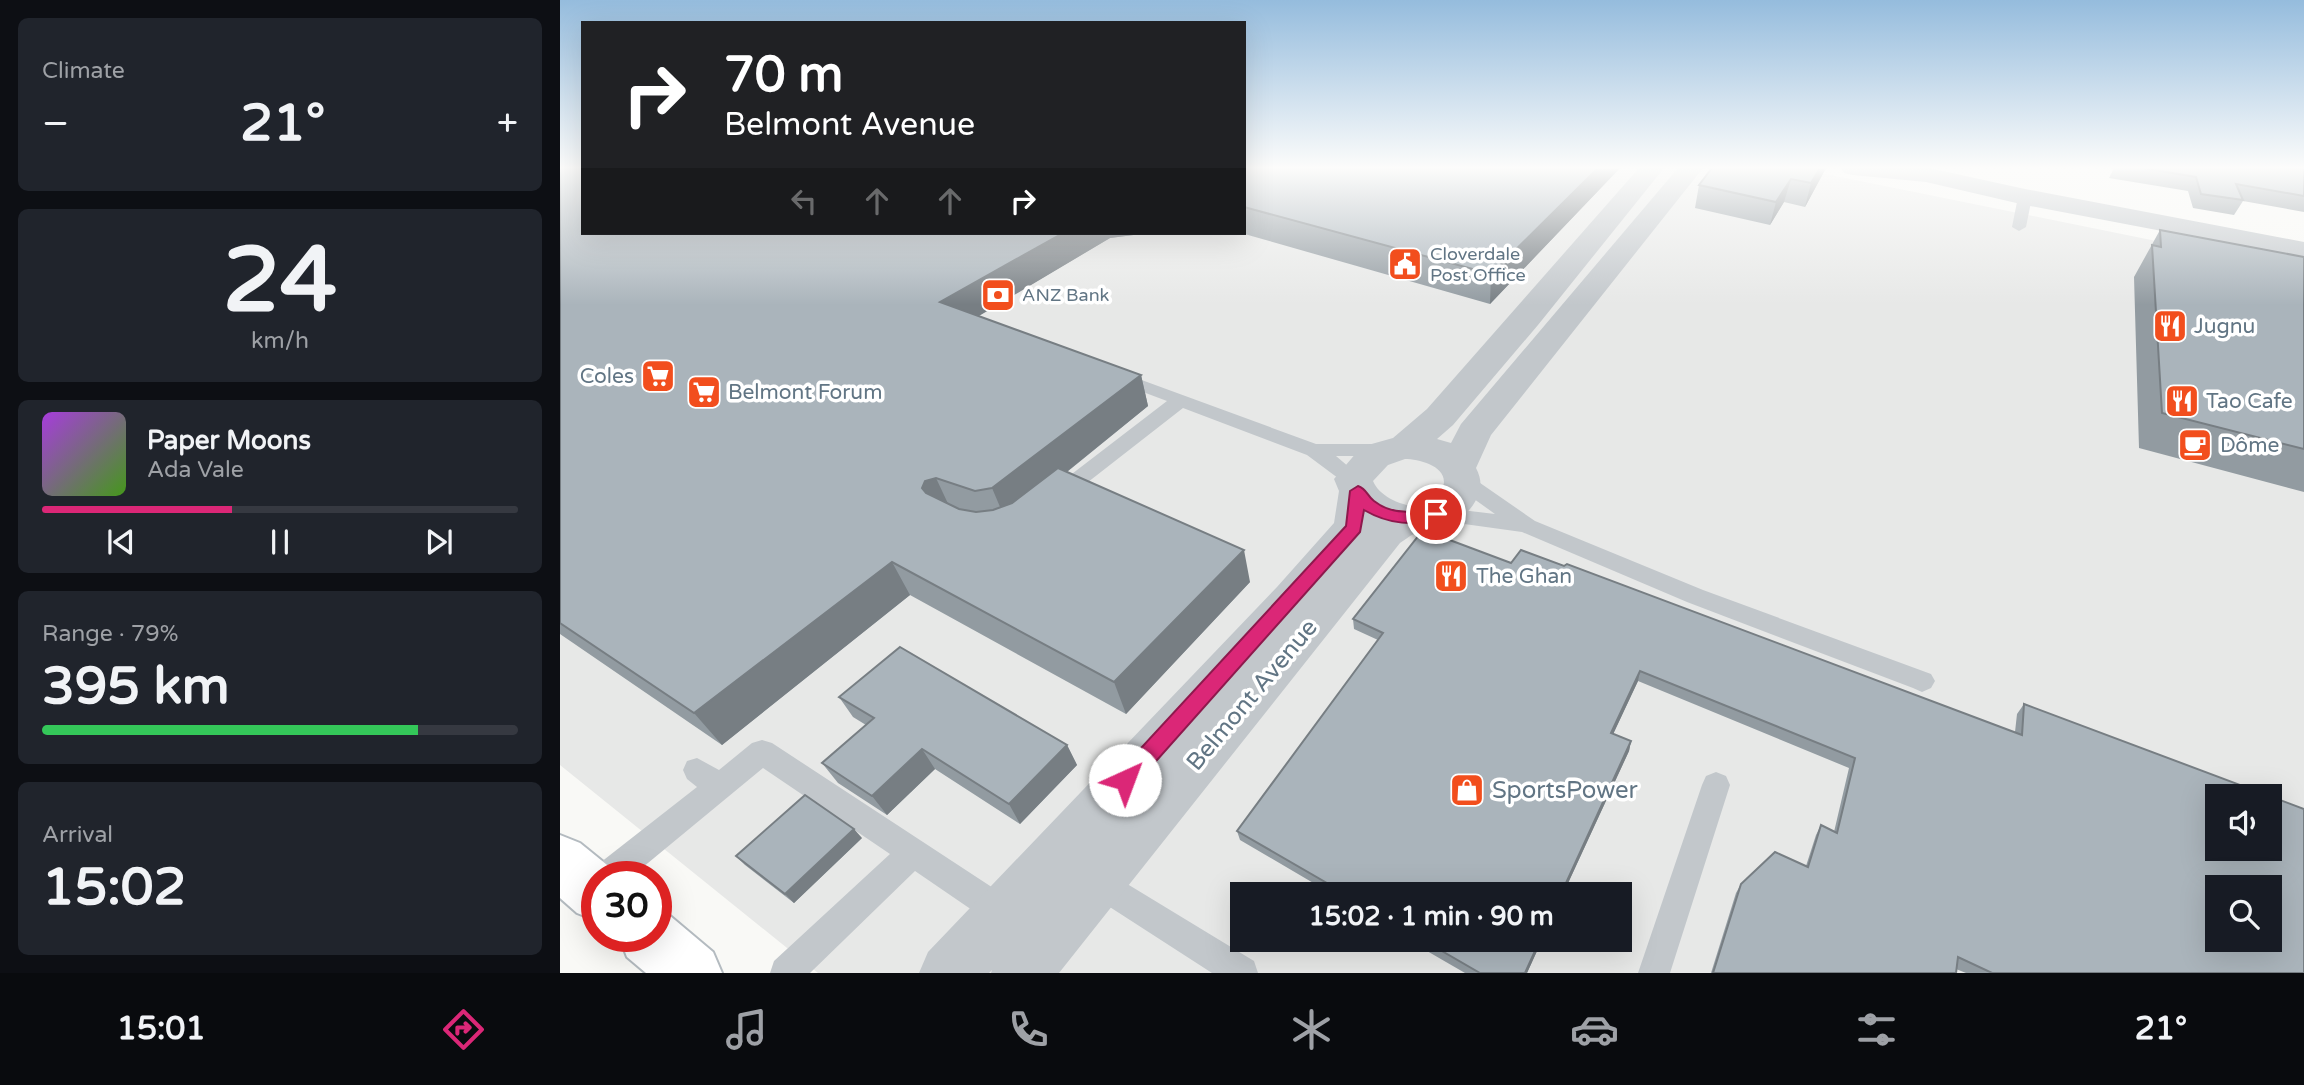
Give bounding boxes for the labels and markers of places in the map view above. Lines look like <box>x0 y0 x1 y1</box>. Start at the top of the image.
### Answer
place label: Cloverdale Post Office <box>1430 243 1526 286</box>
public building icon: Cloverdale Post Office <box>1386 245 1424 283</box>
bank icon: ANZ Bank <box>979 276 1017 314</box>
place label: ANZ Bank <box>1022 284 1110 306</box>
restaurant icon: Jugnu <box>2151 307 2189 345</box>
place label: Jugnu <box>2194 314 2255 339</box>
supermarket icon: Coles <box>639 357 677 395</box>
place label: Coles <box>580 364 634 389</box>
supermarket icon: Belmont Forum <box>685 373 723 411</box>
place label: Belmont Forum <box>728 380 882 405</box>
restaurant icon: Tao Cafe <box>2163 382 2201 420</box>
place label: Tao Cafe <box>2206 389 2293 414</box>
cafe icon: Dôme <box>2176 426 2214 464</box>
place label: Dôme <box>2220 433 2279 458</box>
pin <box>1406 484 1466 544</box>
restaurant icon: The Ghan <box>1432 557 1470 595</box>
place label: The Ghan <box>1476 564 1572 589</box>
shop icon: SportsPower <box>1448 771 1486 809</box>
place label: SportsPower <box>1492 776 1639 805</box>

